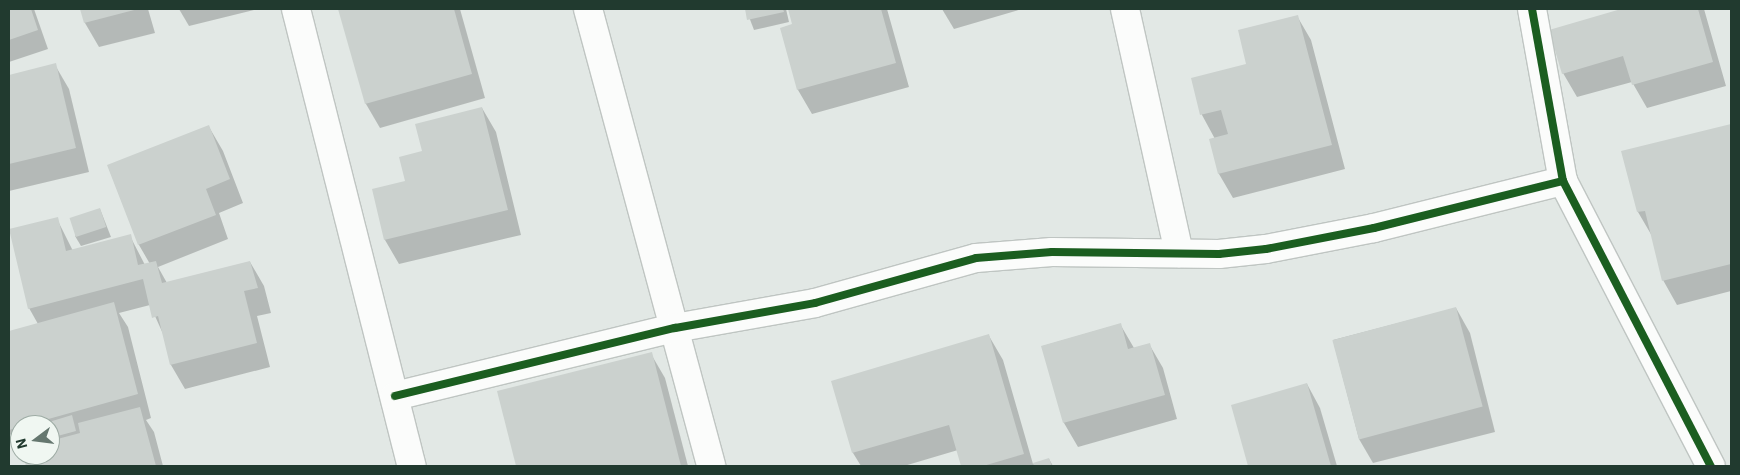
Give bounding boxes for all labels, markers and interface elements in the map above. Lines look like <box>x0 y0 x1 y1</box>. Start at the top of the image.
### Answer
north arrow <box>10 415 60 465</box>
text: N <box>11 436 31 451</box>

